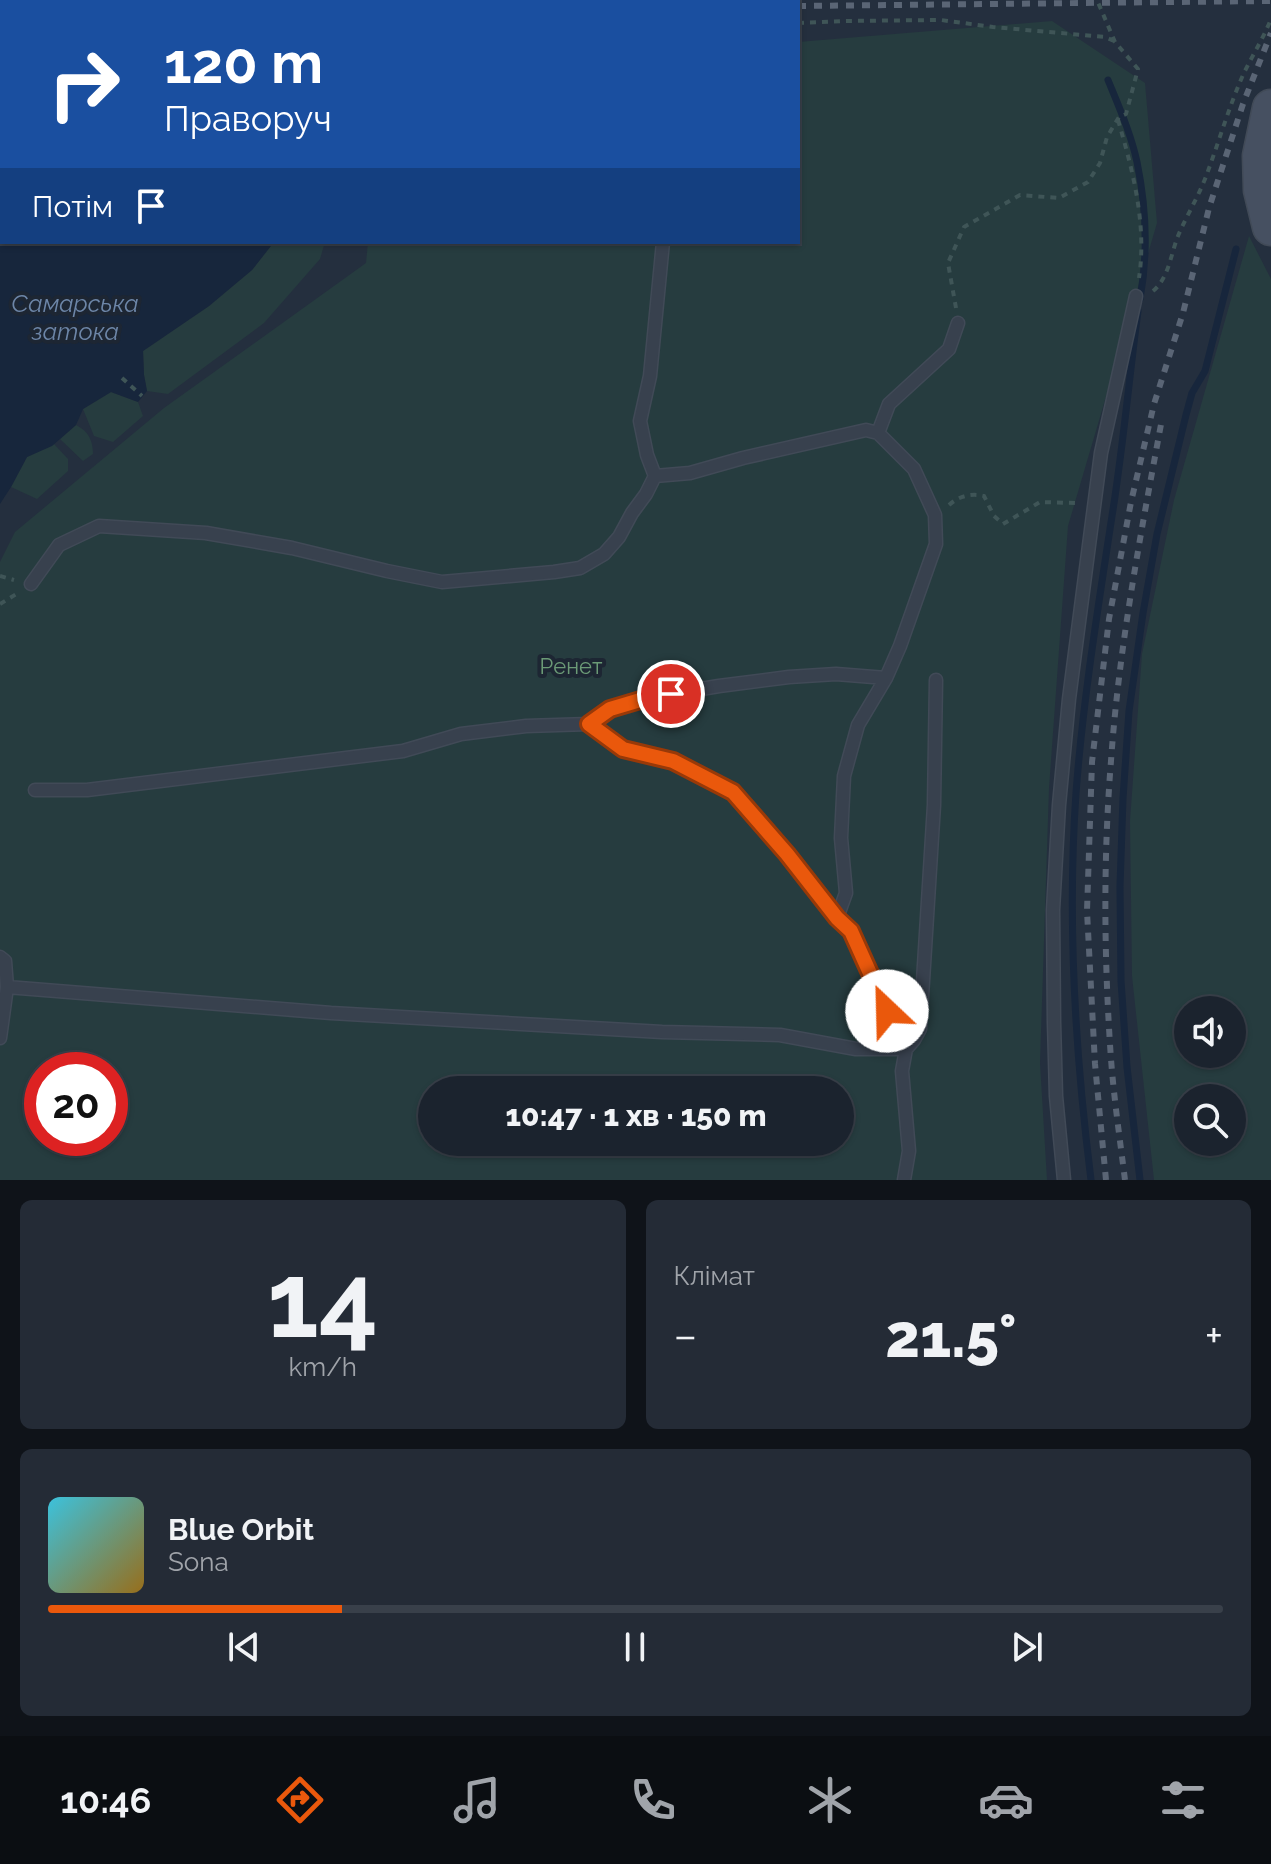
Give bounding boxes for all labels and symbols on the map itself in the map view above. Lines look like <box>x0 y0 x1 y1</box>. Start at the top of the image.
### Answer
water label: Самарська затока <box>11 289 139 346</box>
park label: Ренет <box>540 653 603 679</box>
pin <box>637 660 705 728</box>
position arrow <box>845 969 929 1053</box>
speed limit sign: 20 <box>24 1052 128 1156</box>

